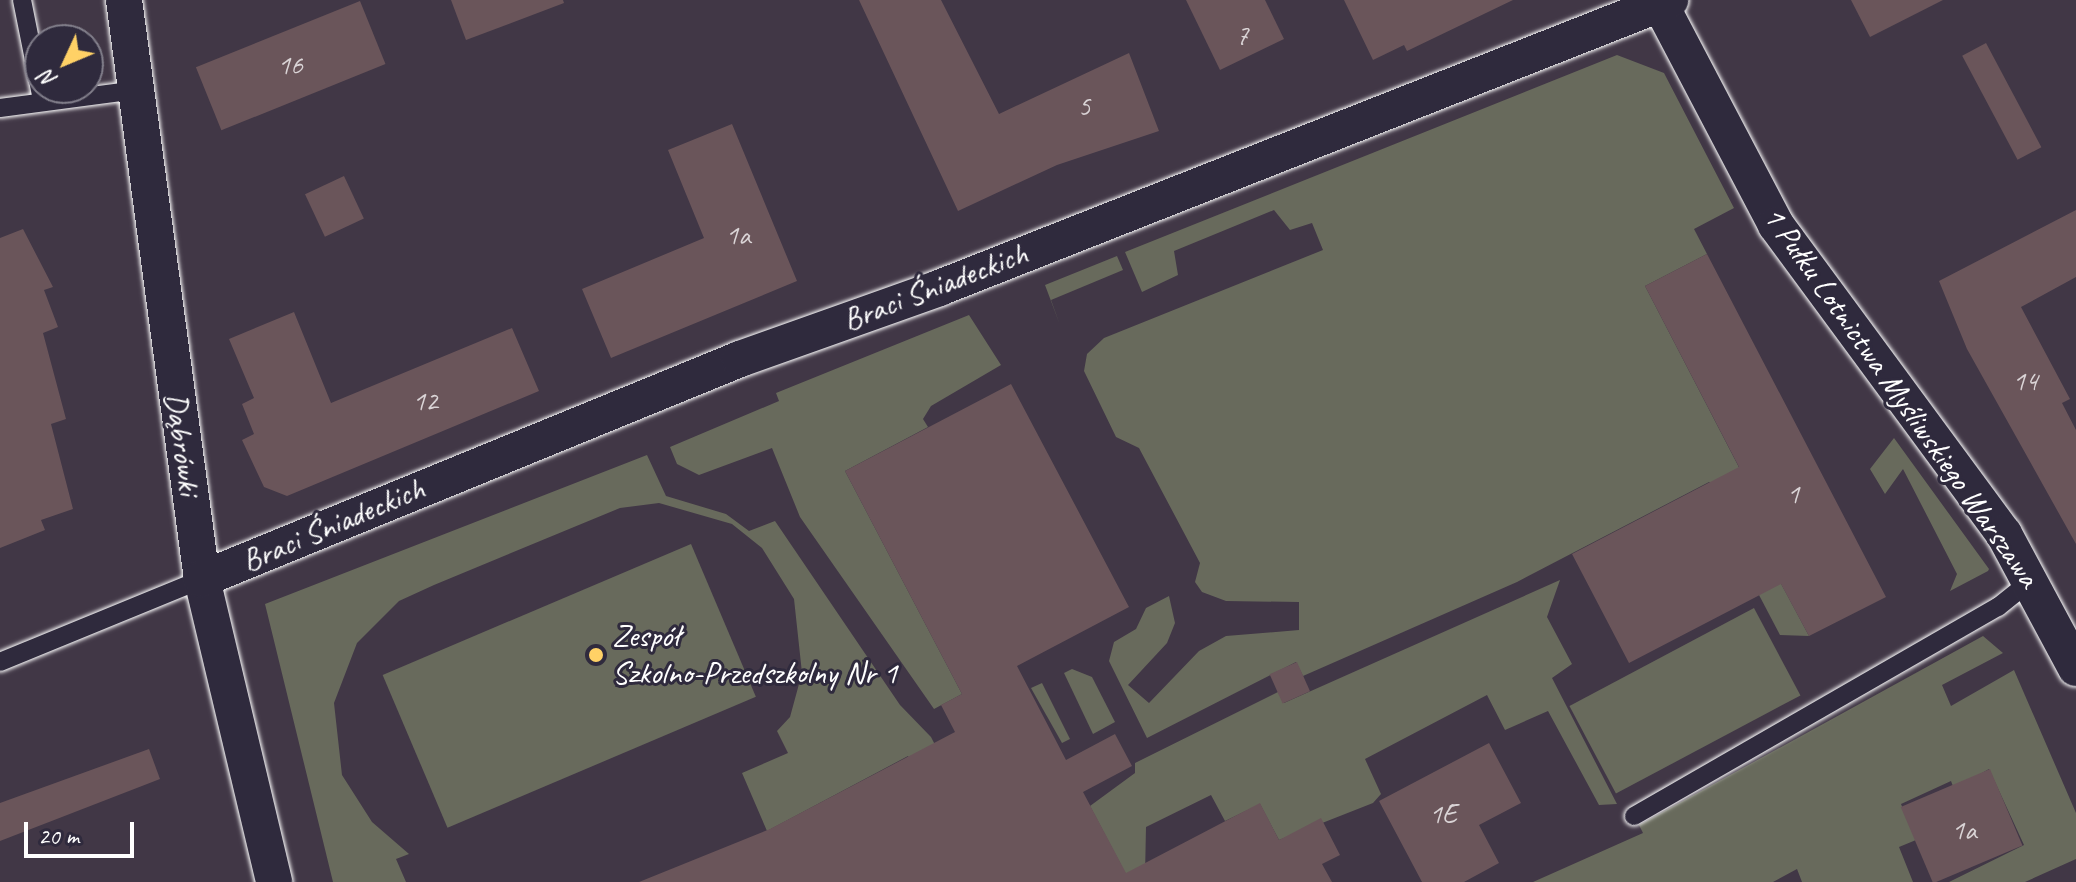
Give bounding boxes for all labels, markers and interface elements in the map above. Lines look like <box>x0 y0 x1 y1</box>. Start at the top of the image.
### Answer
house number: 7 <box>1236 18 1248 52</box>
north arrow <box>24 24 104 104</box>
house number: 16 <box>277 48 303 82</box>
text: N <box>33 65 63 94</box>
house number: 5 <box>1078 89 1090 123</box>
street label: 1 Pułku Lotnictwa Myśliwskiego Warszawa <box>1754 199 2048 595</box>
house number: 1a <box>726 218 750 252</box>
street label: Braci Śniadeckich <box>837 234 1033 340</box>
house number: 14 <box>2012 364 2038 398</box>
house number: 12 <box>412 384 438 418</box>
street label: Dąbrówki <box>156 390 208 498</box>
street label: Braci Śniadeckich <box>236 469 430 581</box>
house number: 1 <box>1787 477 1799 511</box>
place label: Zespół Szkolno-Przedszkolny Nr 1 <box>612 618 897 693</box>
marker: Zespół Szkolno-Przedszkolny Nr 1 <box>587 646 605 664</box>
house number: 1E <box>1429 797 1457 831</box>
scale bar <box>28 806 138 856</box>
house number: 1a <box>1952 813 1976 847</box>
text: 20 m <box>38 821 79 851</box>

